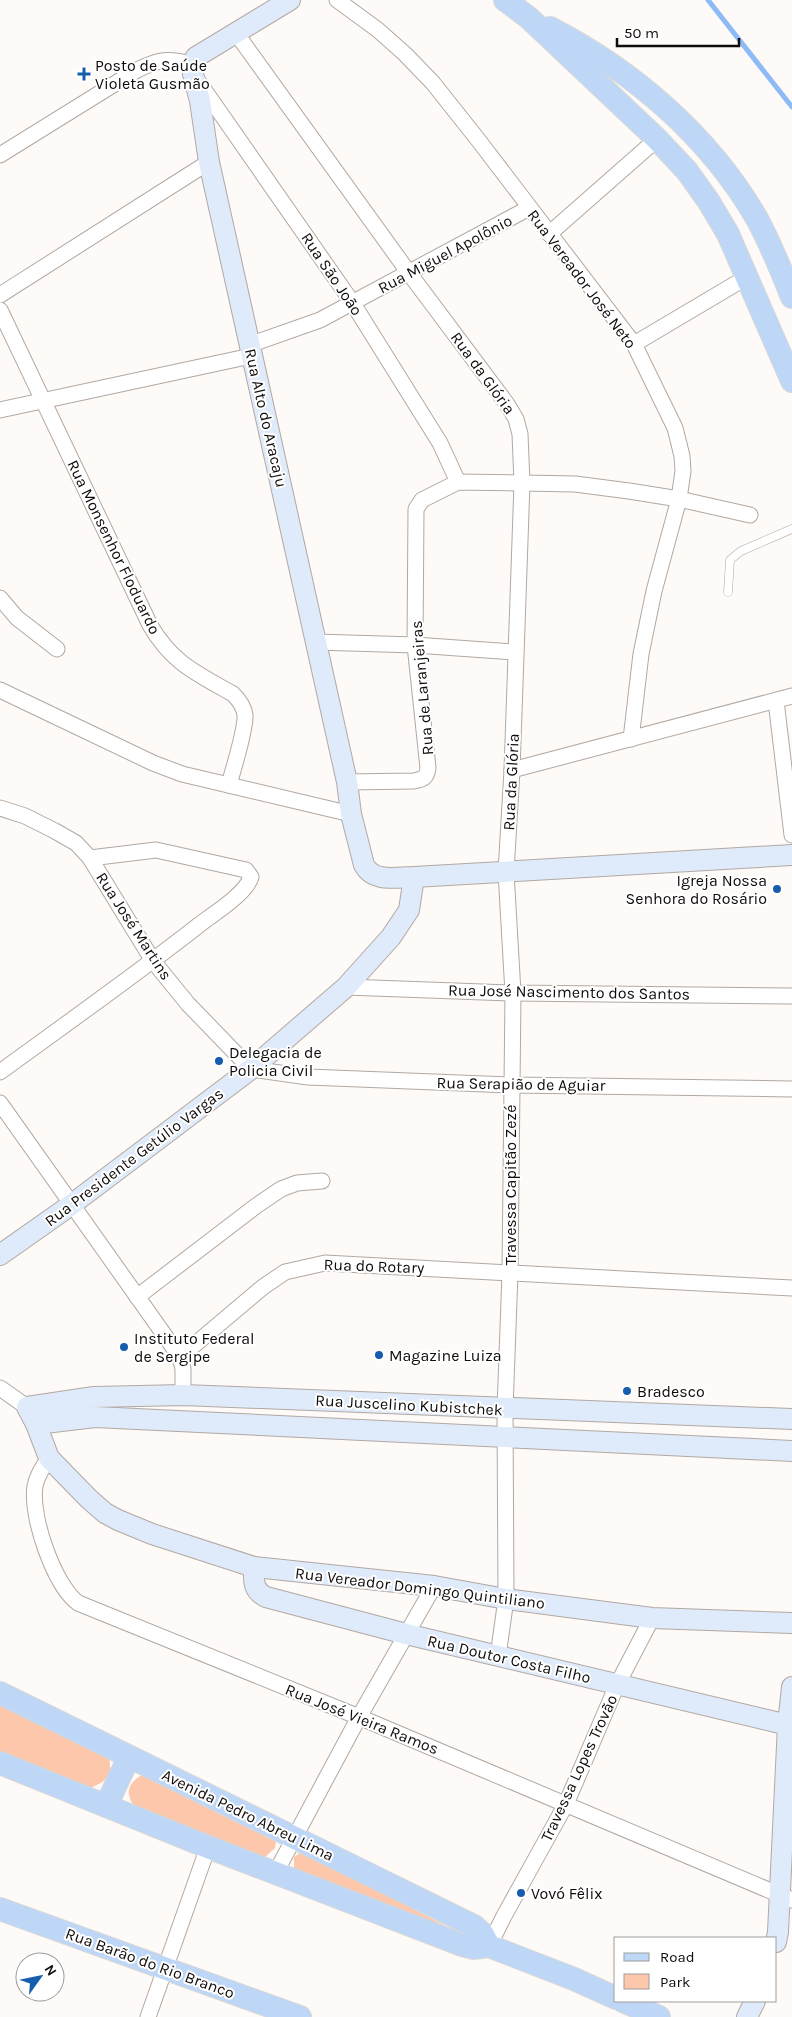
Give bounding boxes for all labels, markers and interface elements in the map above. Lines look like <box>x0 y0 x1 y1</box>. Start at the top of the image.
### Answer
scale bar <box>617 15 740 47</box>
text: 50 m <box>624 24 659 42</box>
place label: Posto de Saúde Violeta Gusmão <box>95 56 210 93</box>
marker: Posto de Saúde Violeta Gusmão <box>77 67 91 81</box>
street label: Rua Vereador José Neto <box>524 206 640 352</box>
street label: Rua Miguel Apolônio <box>375 211 515 297</box>
street label: Rua São João <box>297 229 367 319</box>
street label: Rua da Glória <box>447 328 519 418</box>
street label: Rua Alto do Aracaju <box>241 347 291 489</box>
street label: Rua Monsenhor Floduardo <box>63 457 165 637</box>
street label: Rua de Laranjeiras <box>407 620 437 756</box>
street label: Rua da Glória <box>499 733 523 831</box>
street label: Rua José Martins <box>92 869 176 983</box>
place label: Igreja Nossa Senhora do Rosário <box>626 871 767 908</box>
marker: Igreja Nossa Senhora do Rosário <box>771 883 783 895</box>
street label: Rua José Nascimento dos Santos <box>448 980 690 1004</box>
place label: Delegacia de Policia Civil <box>229 1043 322 1080</box>
marker: Delegacia de Policia Civil <box>213 1055 225 1067</box>
street label: Rua Serapião de Aguiar <box>436 1073 606 1095</box>
street label: Rua Presidente Getúlio Vargas <box>41 1084 227 1230</box>
street label: Travessa Capitão Zezé <box>501 1105 520 1265</box>
street label: Rua do Rotary <box>323 1255 425 1277</box>
place label: Instituto Federal de Sergipe <box>134 1329 255 1366</box>
marker: Instituto Federal de Sergipe <box>118 1341 130 1353</box>
place label: Magazine Luiza <box>389 1346 502 1365</box>
marker: Magazine Luiza <box>373 1349 385 1361</box>
place label: Bradesco <box>637 1382 705 1401</box>
marker: Bradesco <box>621 1385 633 1397</box>
street label: Rua Juscelino Kubistchek <box>315 1391 503 1419</box>
street label: Rua Vereador Domingo Quintiliano <box>294 1563 546 1613</box>
street label: Rua Doutor Costa Filho <box>425 1631 593 1687</box>
street label: Rua José Vieira Ramos <box>283 1680 441 1758</box>
street label: Travessa Lopes Trovão <box>537 1691 621 1845</box>
street label: Avenida Pedro Abreu Lima <box>159 1765 337 1865</box>
place label: Vovó Fêlix <box>531 1884 602 1903</box>
marker: Vovó Fêlix <box>515 1887 527 1899</box>
street label: Rua Barão do Rio Branco <box>63 1924 237 2002</box>
legend <box>614 1937 777 2002</box>
text: Road <box>660 1948 695 1966</box>
north arrow <box>15 1952 65 2002</box>
text: N <box>41 1961 60 1979</box>
text: Park <box>660 1973 690 1991</box>

